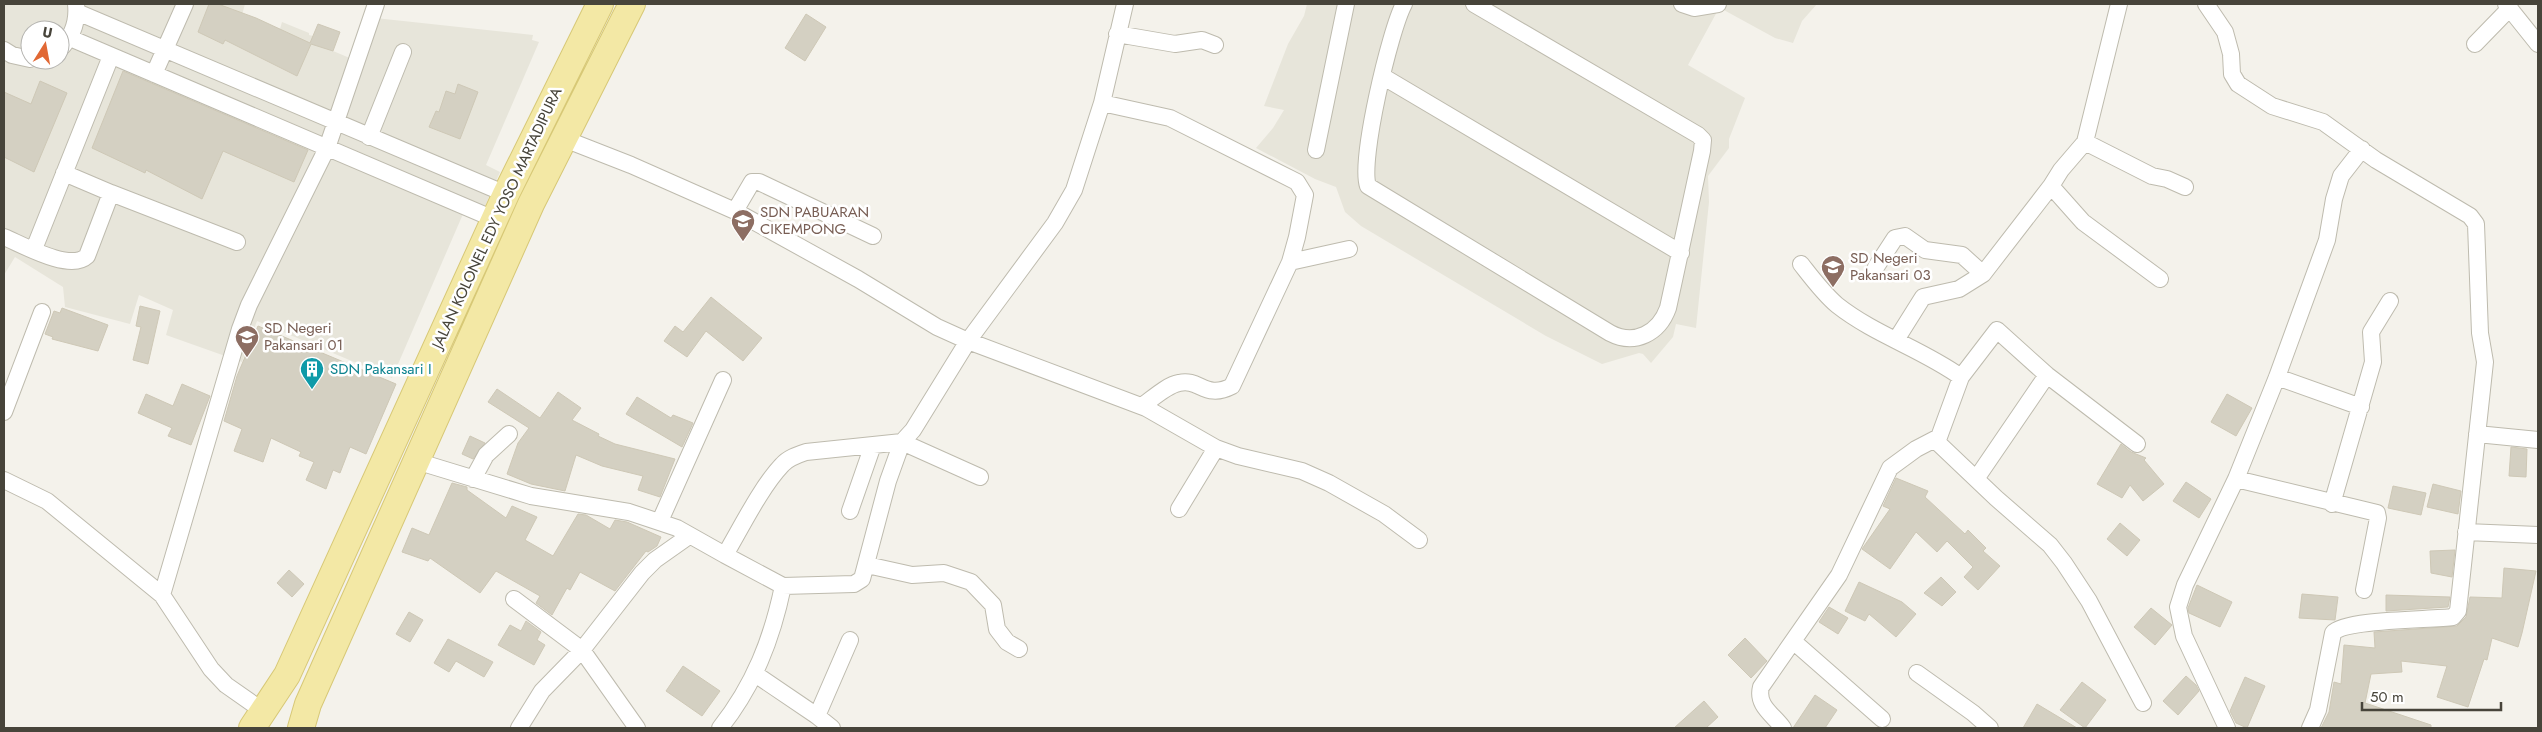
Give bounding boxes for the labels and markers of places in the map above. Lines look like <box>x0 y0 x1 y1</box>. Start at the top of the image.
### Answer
place label: SDN PABUARAN CIKEMPONG <box>760 201 869 240</box>
school or university icon: SDN PABUARAN CIKEMPONG <box>730 208 756 242</box>
place label: SD Negeri Pakansari 03 <box>1850 247 1931 286</box>
school or university icon: SD Negeri Pakansari 03 <box>1820 254 1846 288</box>
place label: SD Negeri Pakansari 01 <box>264 317 343 356</box>
school or university icon: SD Negeri Pakansari 01 <box>234 324 260 358</box>
building icon: SDN Pakansari I <box>299 356 325 390</box>
place label: SDN Pakansari I <box>330 358 432 380</box>

